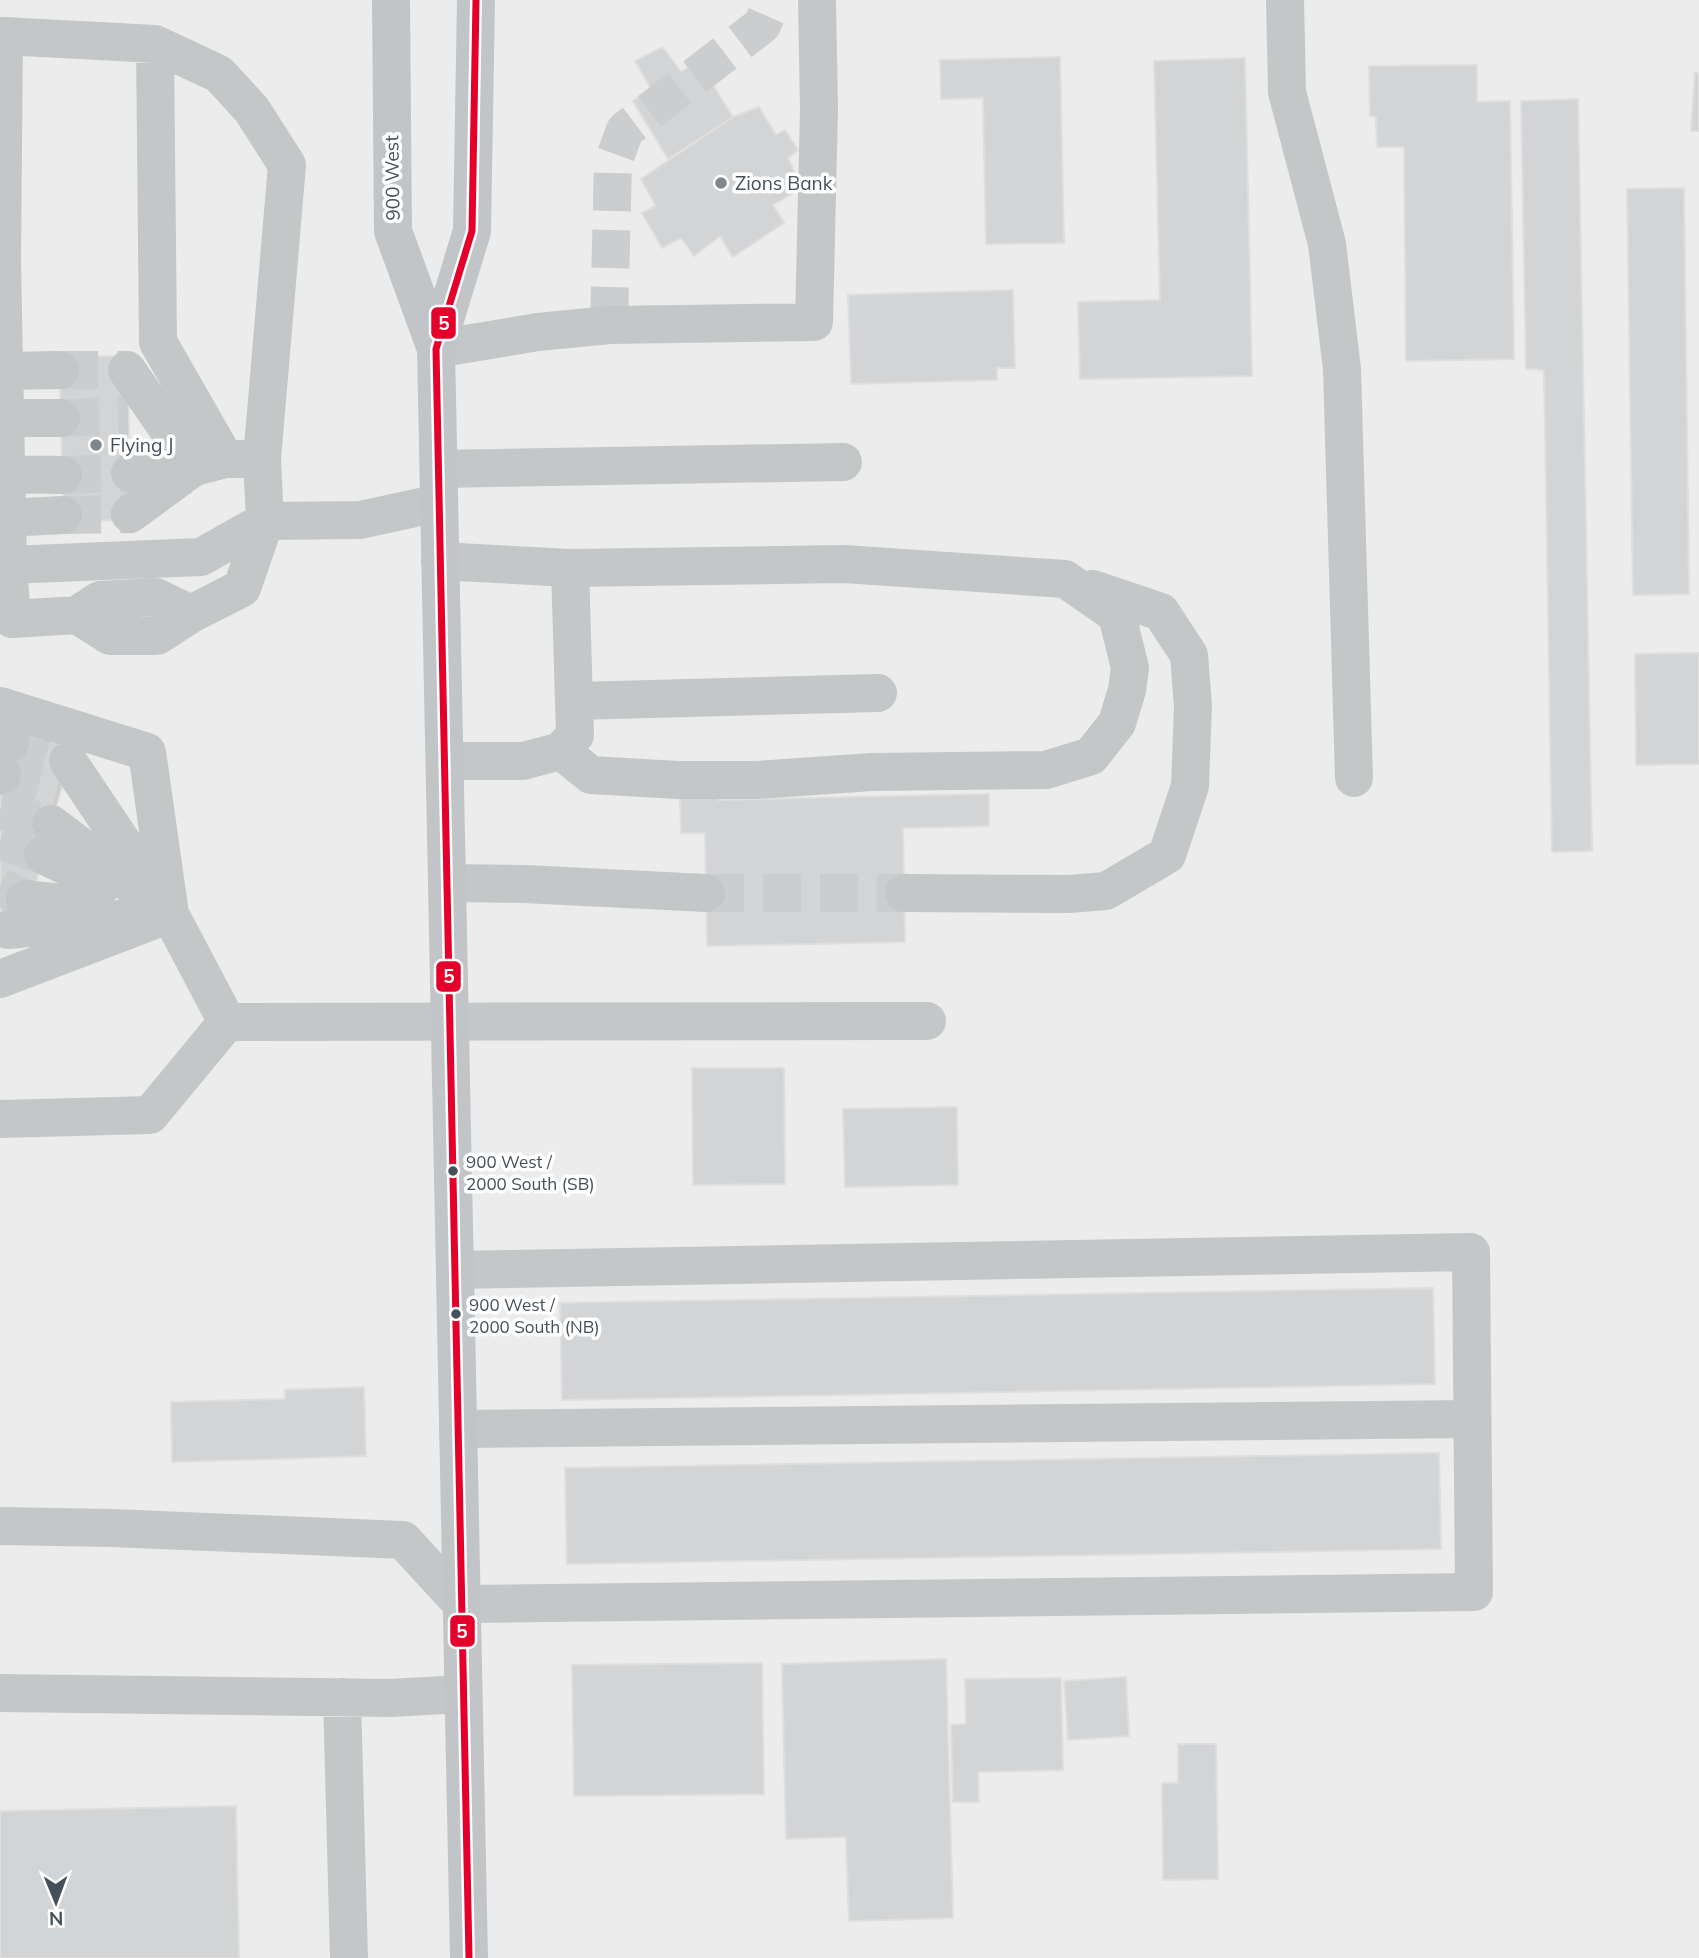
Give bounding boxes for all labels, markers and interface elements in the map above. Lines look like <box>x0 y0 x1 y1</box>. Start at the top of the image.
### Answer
street label: 900 West <box>379 135 405 221</box>
place label: Zions Bank <box>735 171 833 195</box>
marker: Zions Bank <box>713 175 729 191</box>
line badge: 5 <box>430 306 457 340</box>
text: 5 <box>438 311 450 335</box>
place label: Flying J <box>110 433 174 457</box>
marker: Flying J <box>88 437 104 453</box>
line badge: 5 <box>435 960 462 993</box>
text: 5 <box>443 964 455 988</box>
place label: 900 West / 2000 South (SB) <box>466 1151 595 1194</box>
marker: 900 West / 2000 South (SB) <box>446 1164 460 1178</box>
place label: 900 West / 2000 South (NB) <box>469 1294 600 1337</box>
marker: 900 West / 2000 South (NB) <box>449 1307 463 1321</box>
line badge: 5 <box>449 1614 476 1648</box>
text: 5 <box>456 1619 468 1643</box>
north arrow <box>21 1867 91 1937</box>
text: N <box>49 1907 64 1931</box>

